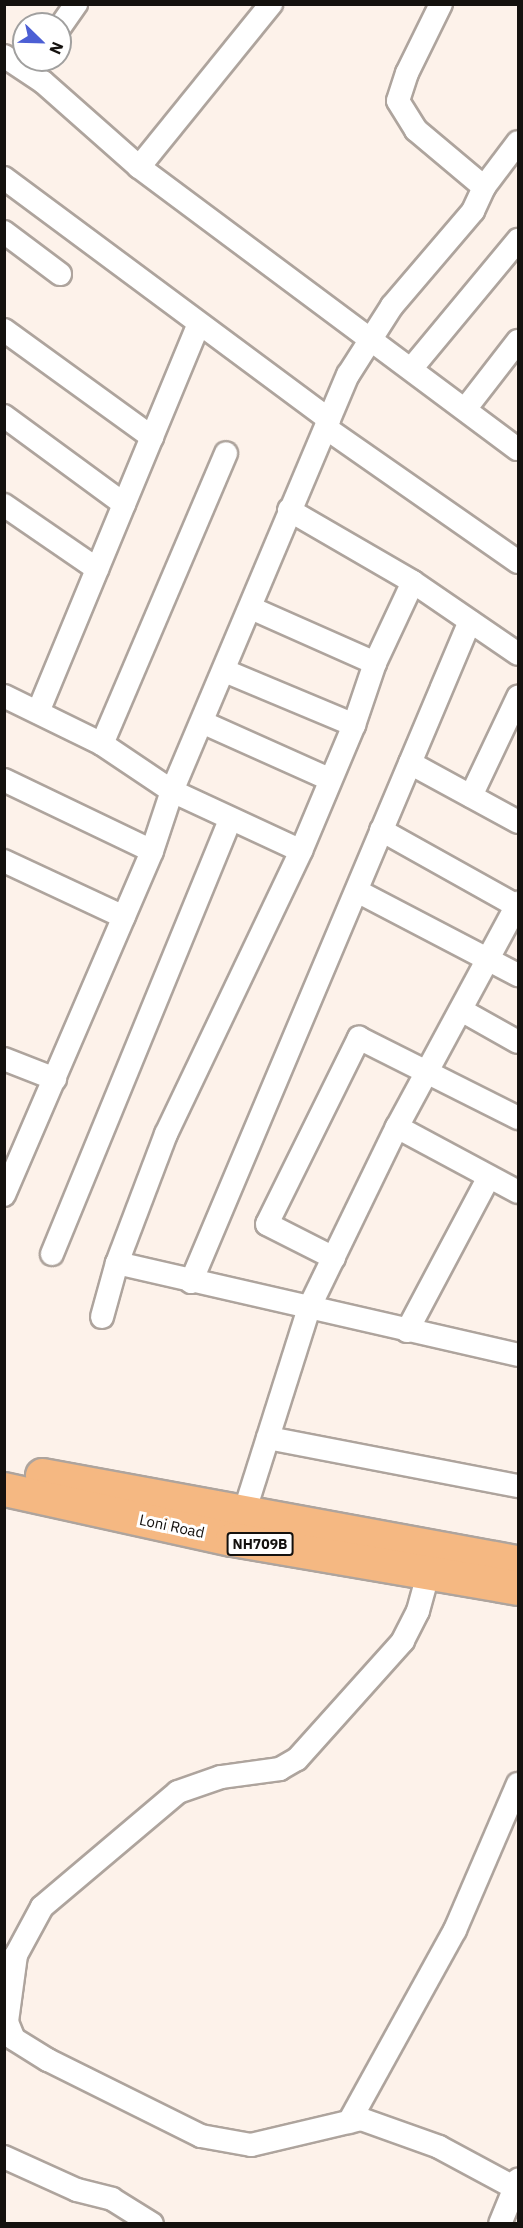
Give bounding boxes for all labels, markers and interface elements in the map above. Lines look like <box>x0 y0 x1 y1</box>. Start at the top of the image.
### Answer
north arrow <box>12 12 72 72</box>
text: N <box>45 39 68 57</box>
street label: Loni Road <box>138 1510 206 1542</box>
road number: NH709B <box>226 1533 294 1555</box>

